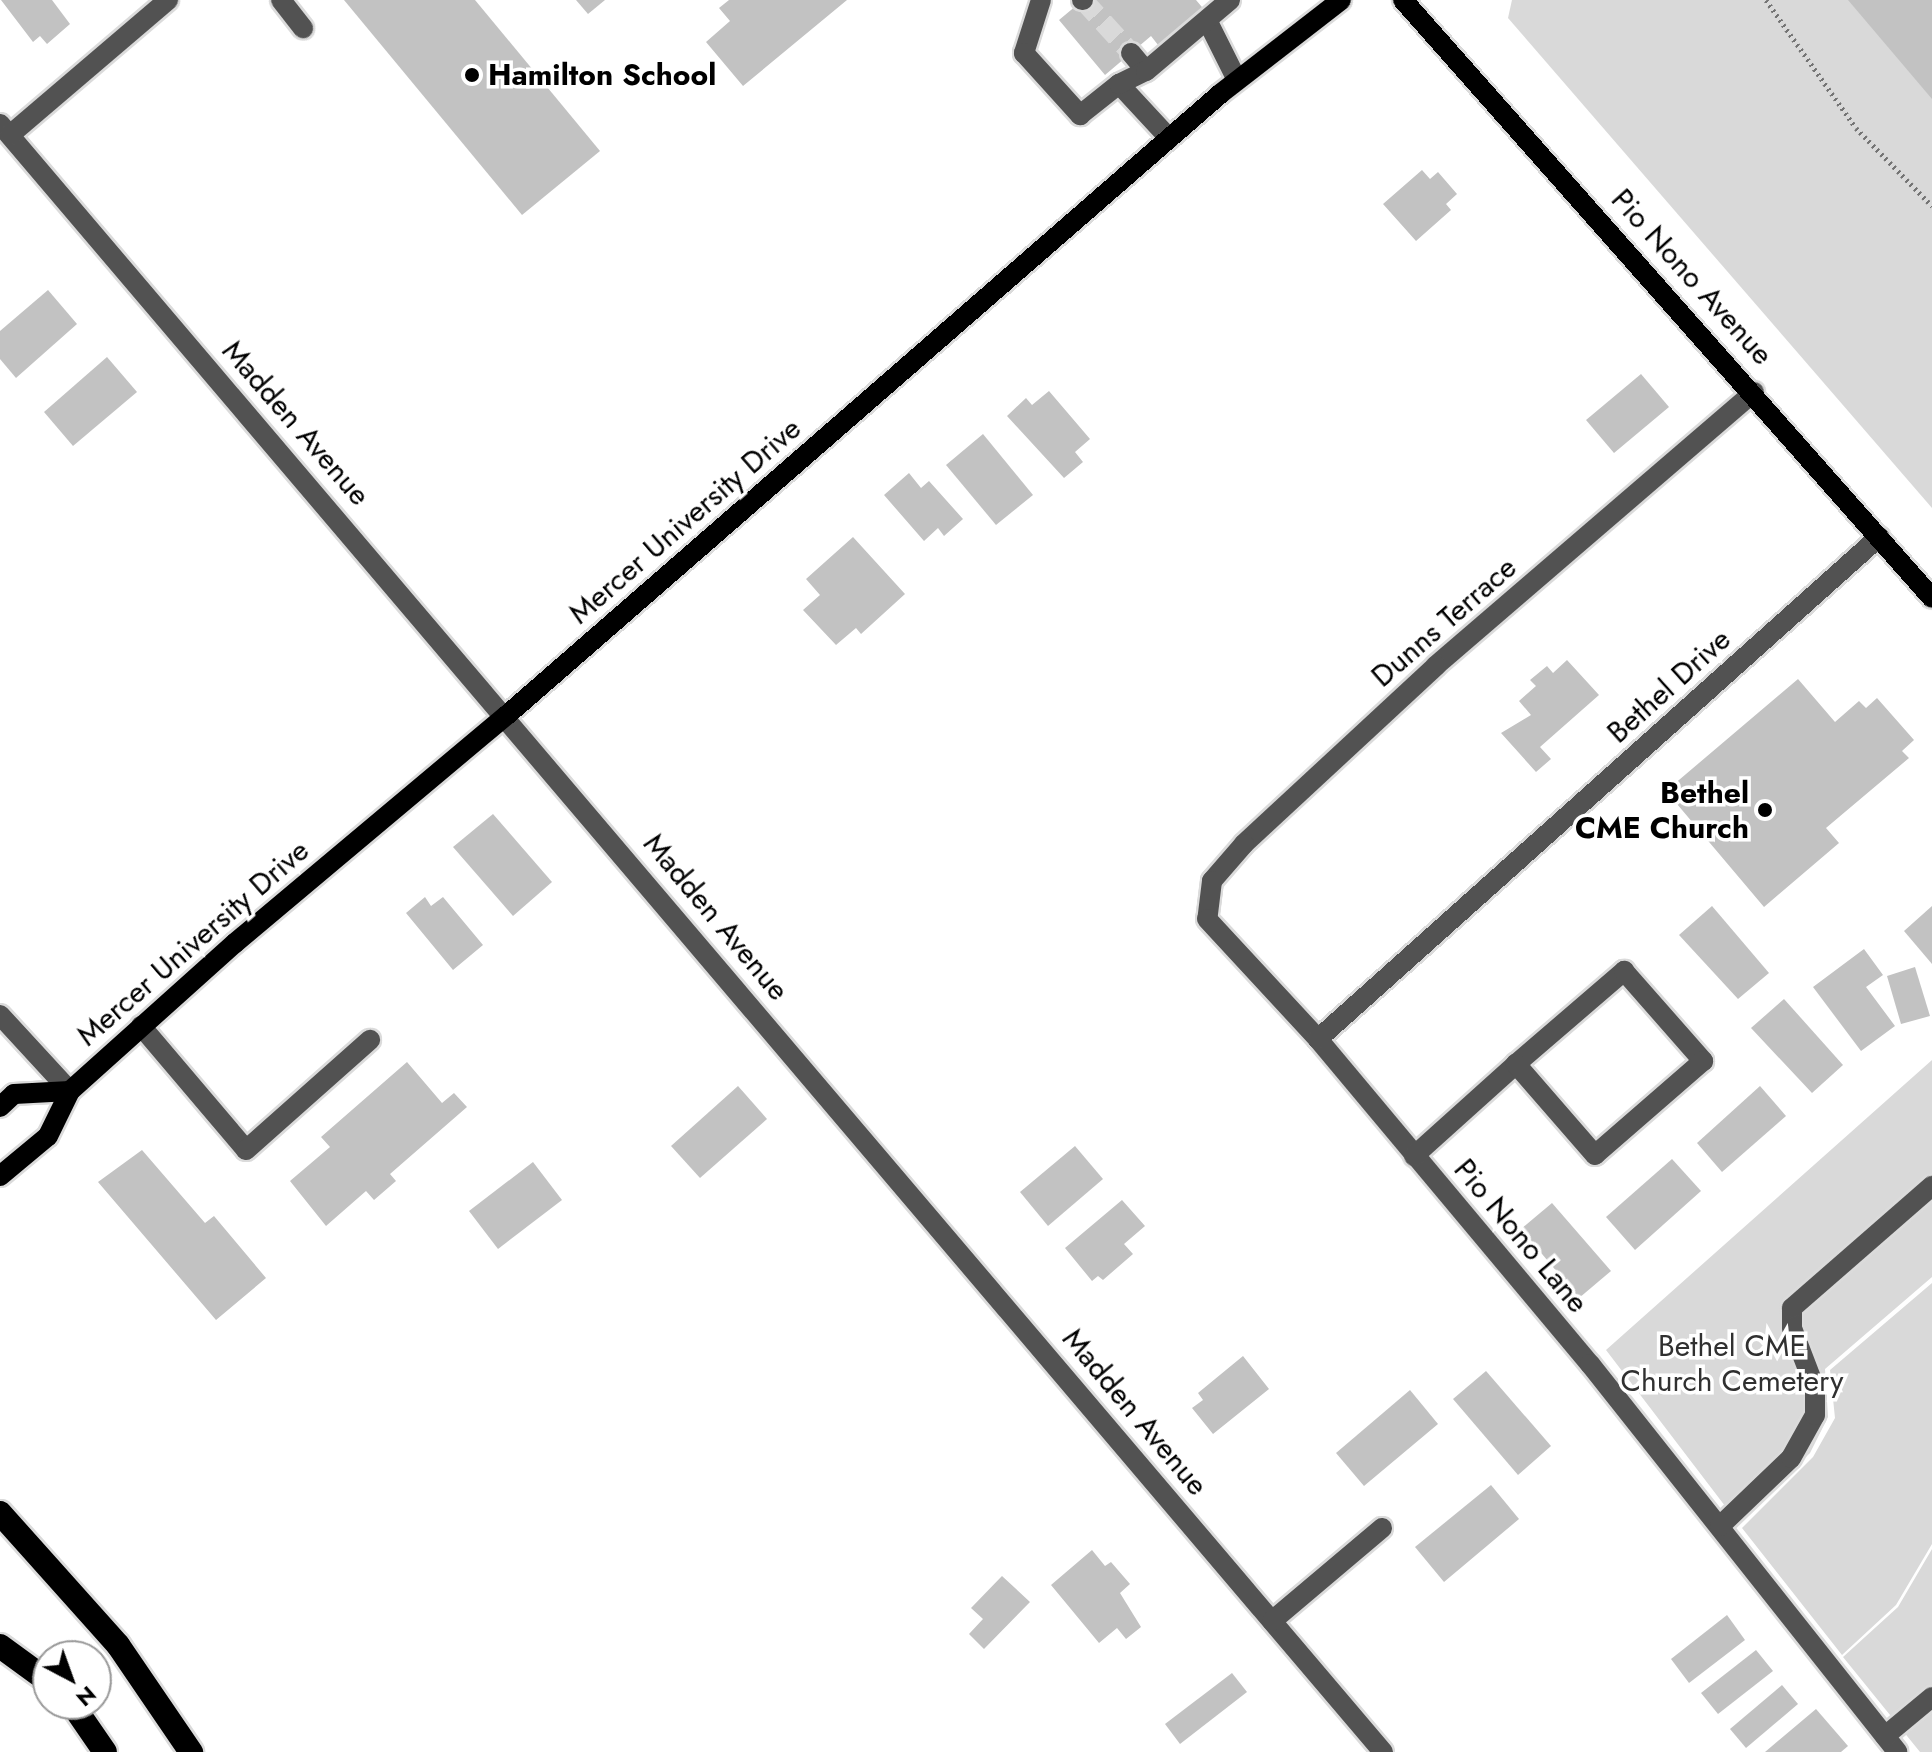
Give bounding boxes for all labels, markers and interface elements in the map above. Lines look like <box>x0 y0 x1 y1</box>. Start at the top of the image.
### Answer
place label: Hamilton School <box>488 57 716 93</box>
marker: Hamilton School <box>463 66 481 84</box>
street label: Pio Nono Avenue <box>1604 182 1780 372</box>
street label: Madden Avenue <box>215 333 377 513</box>
street label: Mercer University Drive <box>562 410 808 632</box>
street label: Dunns Terrace <box>1364 549 1524 695</box>
street label: Bethel Drive <box>1600 621 1738 751</box>
place label: Bethel CME Church <box>1575 775 1749 846</box>
marker: Bethel CME Church <box>1756 801 1774 819</box>
street label: Madden Avenue <box>636 826 796 1008</box>
street label: Mercer University Drive <box>70 832 316 1054</box>
street label: Pio Nono Lane <box>1446 1152 1596 1320</box>
street label: Madden Avenue <box>1055 1321 1215 1503</box>
park label: Bethel CME Church Cemetery <box>1621 1328 1843 1398</box>
north arrow <box>32 1640 112 1720</box>
text: N <box>69 1679 104 1714</box>

